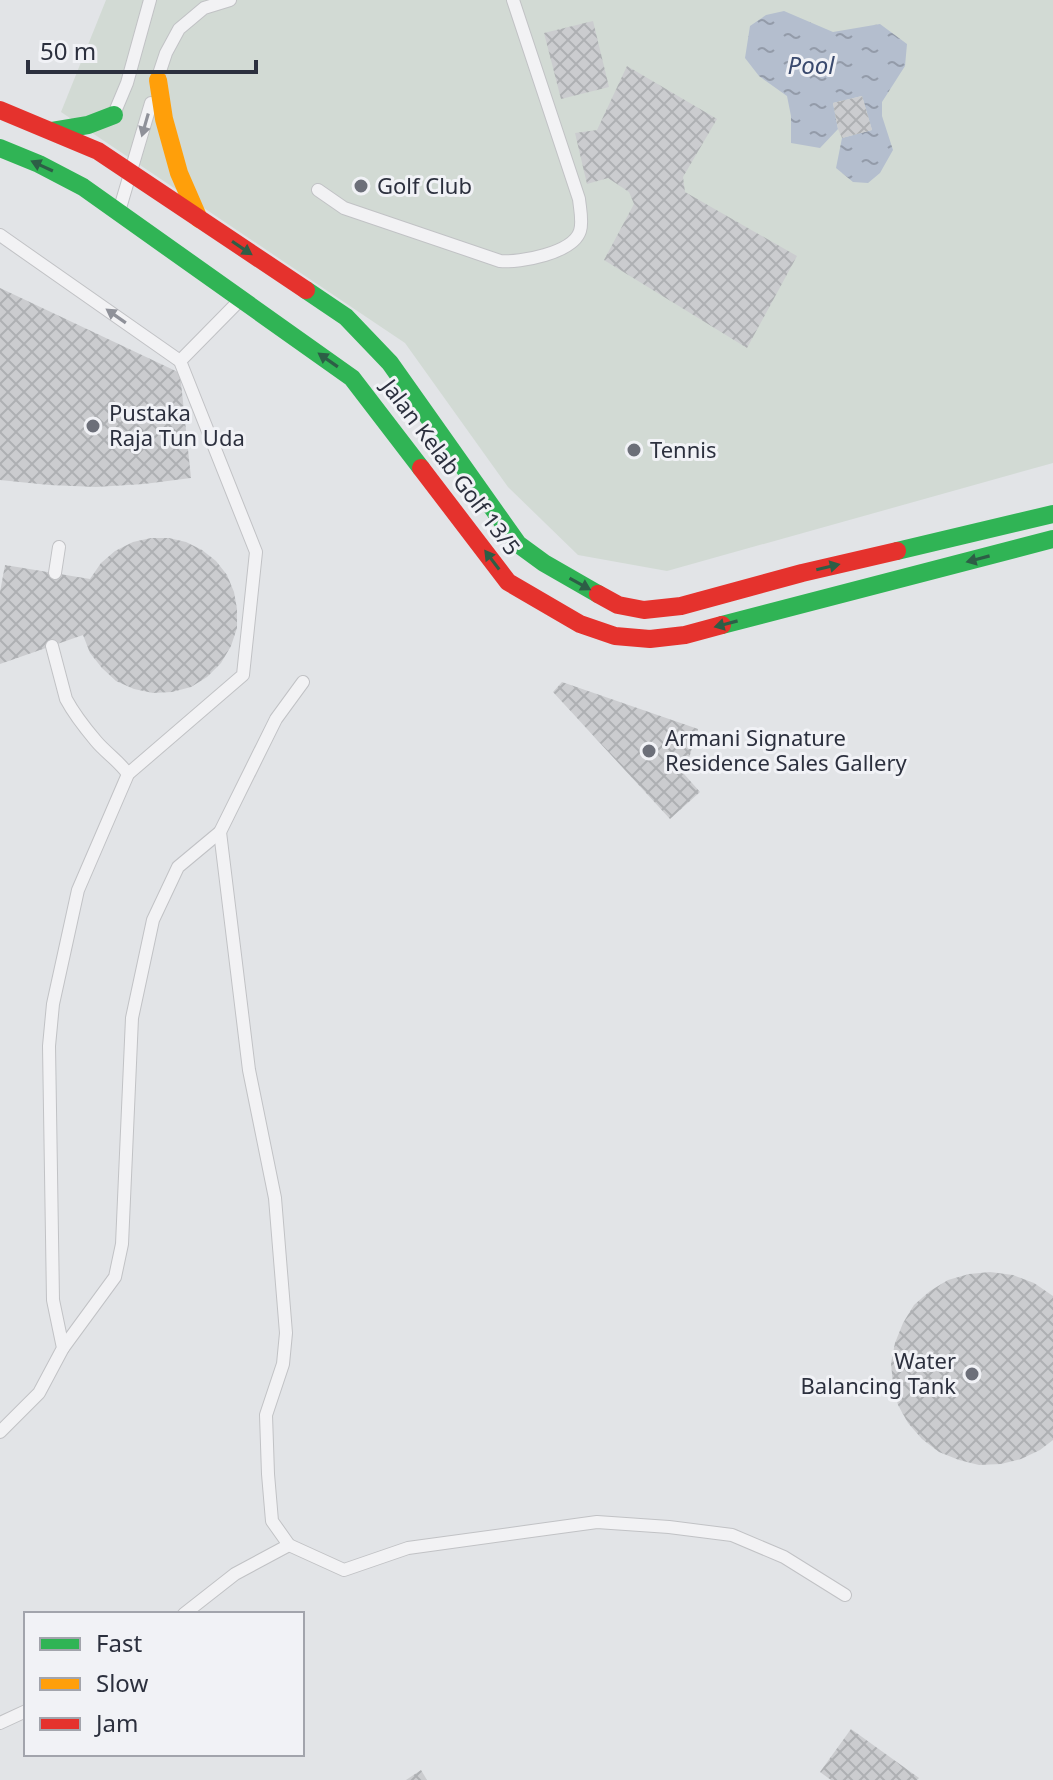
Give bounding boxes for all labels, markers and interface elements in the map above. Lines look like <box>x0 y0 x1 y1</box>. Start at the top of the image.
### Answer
scale bar <box>28 24 256 74</box>
text: 50 m <box>40 34 96 67</box>
water label: Pool <box>788 48 835 81</box>
one-way arrow <box>138 113 151 137</box>
one-way arrow <box>30 159 54 173</box>
place label: Golf Club <box>377 170 472 200</box>
marker: Golf Club <box>352 177 370 195</box>
one-way arrow <box>231 240 253 254</box>
one-way arrow <box>106 309 127 324</box>
one-way arrow <box>317 353 338 368</box>
street label: Jalan Kelab Golf 13/5 <box>374 371 528 561</box>
place label: Pustaka Raja Tun Uda <box>109 397 245 452</box>
marker: Pustaka Raja Tun Uda <box>84 417 102 435</box>
place label: Tennis <box>650 434 717 464</box>
marker: Tennis <box>625 441 643 459</box>
one-way arrow <box>484 550 500 570</box>
one-way arrow <box>965 553 990 565</box>
one-way arrow <box>816 560 841 572</box>
one-way arrow <box>569 576 591 590</box>
one-way arrow <box>713 619 738 631</box>
place label: Armani Signature Residence Sales Gallery <box>665 722 907 777</box>
marker: Armani Signature Residence Sales Gallery <box>640 742 658 760</box>
place label: Water Balancing Tank <box>801 1345 956 1400</box>
marker: Water Balancing Tank <box>963 1365 981 1383</box>
legend <box>24 1612 304 1756</box>
text: Fast <box>96 1626 142 1659</box>
text: Slow <box>96 1666 148 1699</box>
text: Jam <box>94 1706 138 1739</box>

